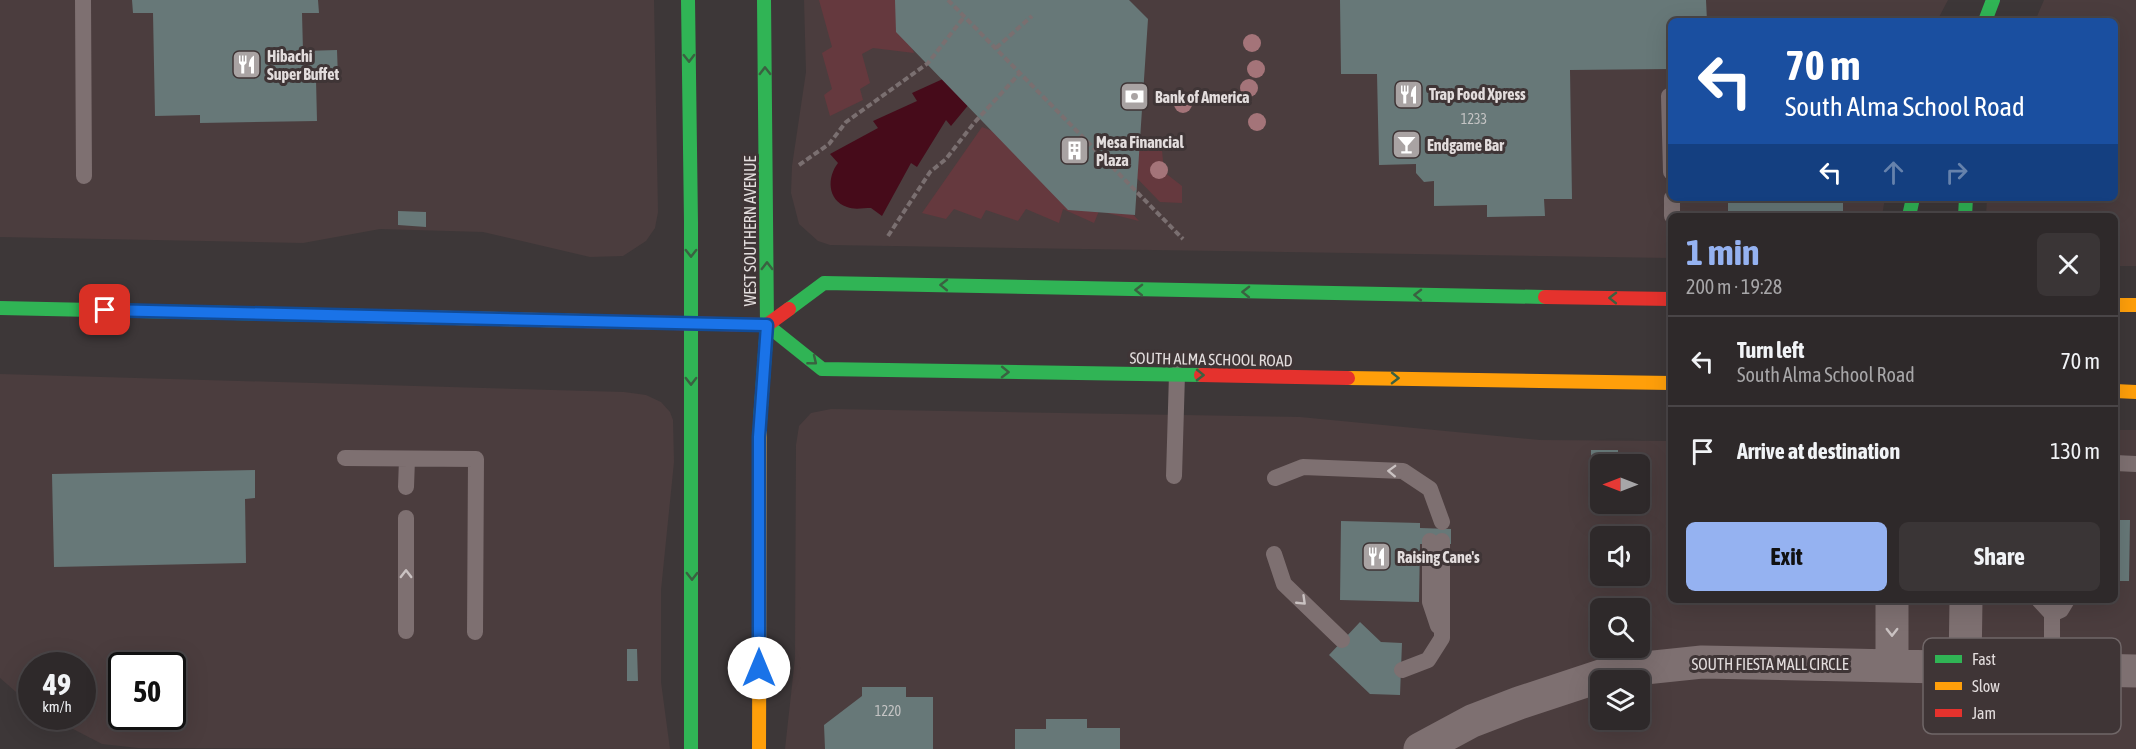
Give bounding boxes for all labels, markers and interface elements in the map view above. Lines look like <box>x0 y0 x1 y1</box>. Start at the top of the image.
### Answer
text: 70 m <box>1785 41 1860 89</box>
icon: left <box>1686 42 1764 120</box>
place label: Hibachi Super Buffet <box>267 47 339 83</box>
restaurant icon: Hibachi Super Buffet <box>230 49 262 81</box>
one-way arrow <box>683 54 695 63</box>
one-way arrow <box>759 67 771 76</box>
restaurant icon: Trap Food Xpress <box>1392 78 1424 110</box>
bank icon: Bank of America <box>1118 81 1150 113</box>
place label: Trap Food Xpress <box>1429 85 1526 103</box>
place label: Bank of America <box>1155 88 1250 106</box>
text: South Alma School Road <box>1785 91 2025 122</box>
house number: 1233 <box>1461 111 1487 127</box>
bar icon: Endgame Bar <box>1390 129 1422 161</box>
place label: Mesa Financial Plaza <box>1096 133 1184 169</box>
building icon: Mesa Financial Plaza <box>1059 135 1091 167</box>
place label: Endgame Bar <box>1427 136 1504 154</box>
street label: WEST SOUTHERN AVENUE <box>741 156 759 306</box>
icon: left <box>1814 156 1847 189</box>
icon: ahead <box>1877 156 1910 189</box>
icon: right <box>1940 156 1973 189</box>
text: 1 min <box>1686 231 1760 273</box>
button: close <box>2037 233 2100 296</box>
one-way arrow <box>685 249 697 258</box>
one-way arrow <box>761 262 773 271</box>
text: 200 m · 19:28 <box>1686 275 1782 298</box>
one-way arrow <box>939 279 948 292</box>
one-way arrow <box>1134 283 1143 296</box>
pin <box>79 284 130 335</box>
one-way arrow <box>1241 285 1250 298</box>
one-way arrow <box>1413 288 1422 301</box>
one-way arrow <box>1608 292 1617 304</box>
icon: arrive <box>88 293 121 326</box>
text: Turn left <box>1737 337 1804 363</box>
icon: left <box>1686 345 1719 378</box>
text: 70 m <box>2060 348 2100 374</box>
street label: SOUTH ALMA SCHOOL ROAD <box>1129 349 1293 369</box>
one-way arrow <box>806 354 817 365</box>
text: South Alma School Road <box>1737 363 1915 386</box>
one-way arrow <box>1000 366 1009 378</box>
one-way arrow <box>1195 369 1204 381</box>
one-way arrow <box>1390 372 1399 384</box>
one-way arrow <box>685 377 697 386</box>
icon: arrive <box>1686 435 1719 468</box>
text: Arrive at destination <box>1737 438 1900 464</box>
text: 130 m <box>2050 438 2100 464</box>
north arrow <box>1590 454 1650 514</box>
map controls <box>1590 454 1650 730</box>
one-way arrow <box>1387 464 1396 477</box>
button: Exit <box>1686 522 1887 591</box>
button: Share <box>1899 522 2100 591</box>
button: sound <box>1590 526 1650 586</box>
restaurant icon: Raising Cane's <box>1360 541 1392 573</box>
place label: Raising Cane's <box>1397 548 1480 566</box>
one-way arrow <box>400 570 412 579</box>
one-way arrow <box>686 572 698 581</box>
one-way arrow <box>1295 593 1306 604</box>
button: search <box>1590 598 1650 658</box>
one-way arrow <box>1886 628 1898 637</box>
position arrow <box>727 636 791 700</box>
legend <box>1923 638 2121 734</box>
text: Fast <box>1972 650 1996 668</box>
speed limit sign: 50 <box>108 652 186 730</box>
street label: SOUTH FIESTA MALL CIRCLE <box>1692 655 1849 673</box>
text: 49 <box>43 667 71 701</box>
button: layers <box>1590 670 1650 730</box>
text: Slow <box>1972 677 2000 695</box>
text: km/h <box>42 698 72 715</box>
house number: 1220 <box>875 703 902 719</box>
text: Jam <box>1972 704 1996 722</box>

